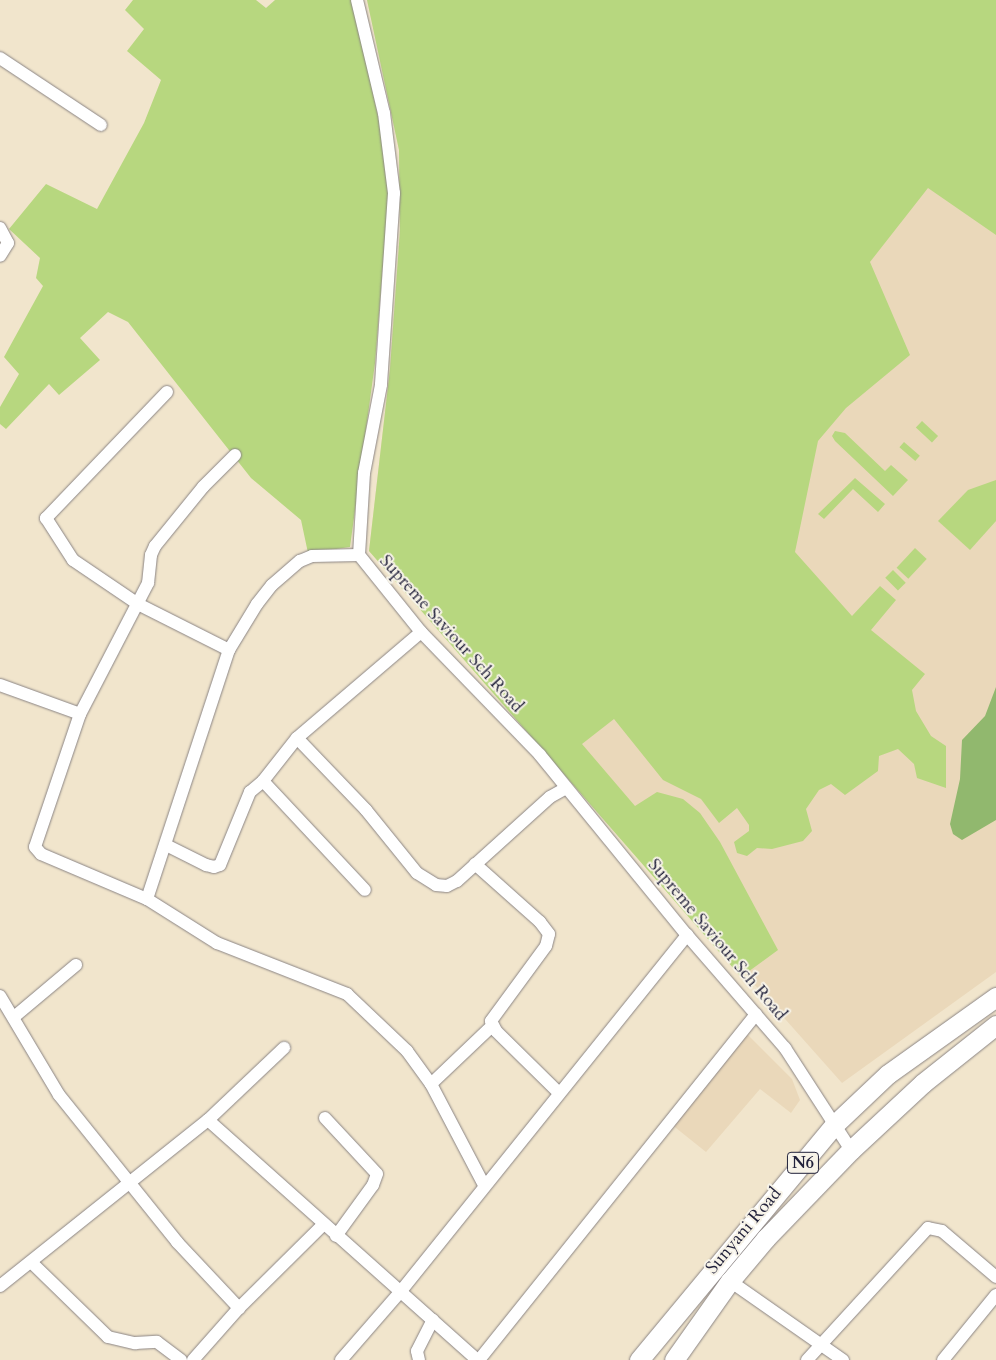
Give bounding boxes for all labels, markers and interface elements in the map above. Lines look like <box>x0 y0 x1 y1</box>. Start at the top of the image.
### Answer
street label: Supreme Saviour Sch Road <box>374 551 528 717</box>
street label: Supreme Saviour Sch Road <box>643 855 791 1025</box>
road number: N6 <box>787 1150 819 1176</box>
street label: Sunyani Road <box>702 1183 786 1279</box>

